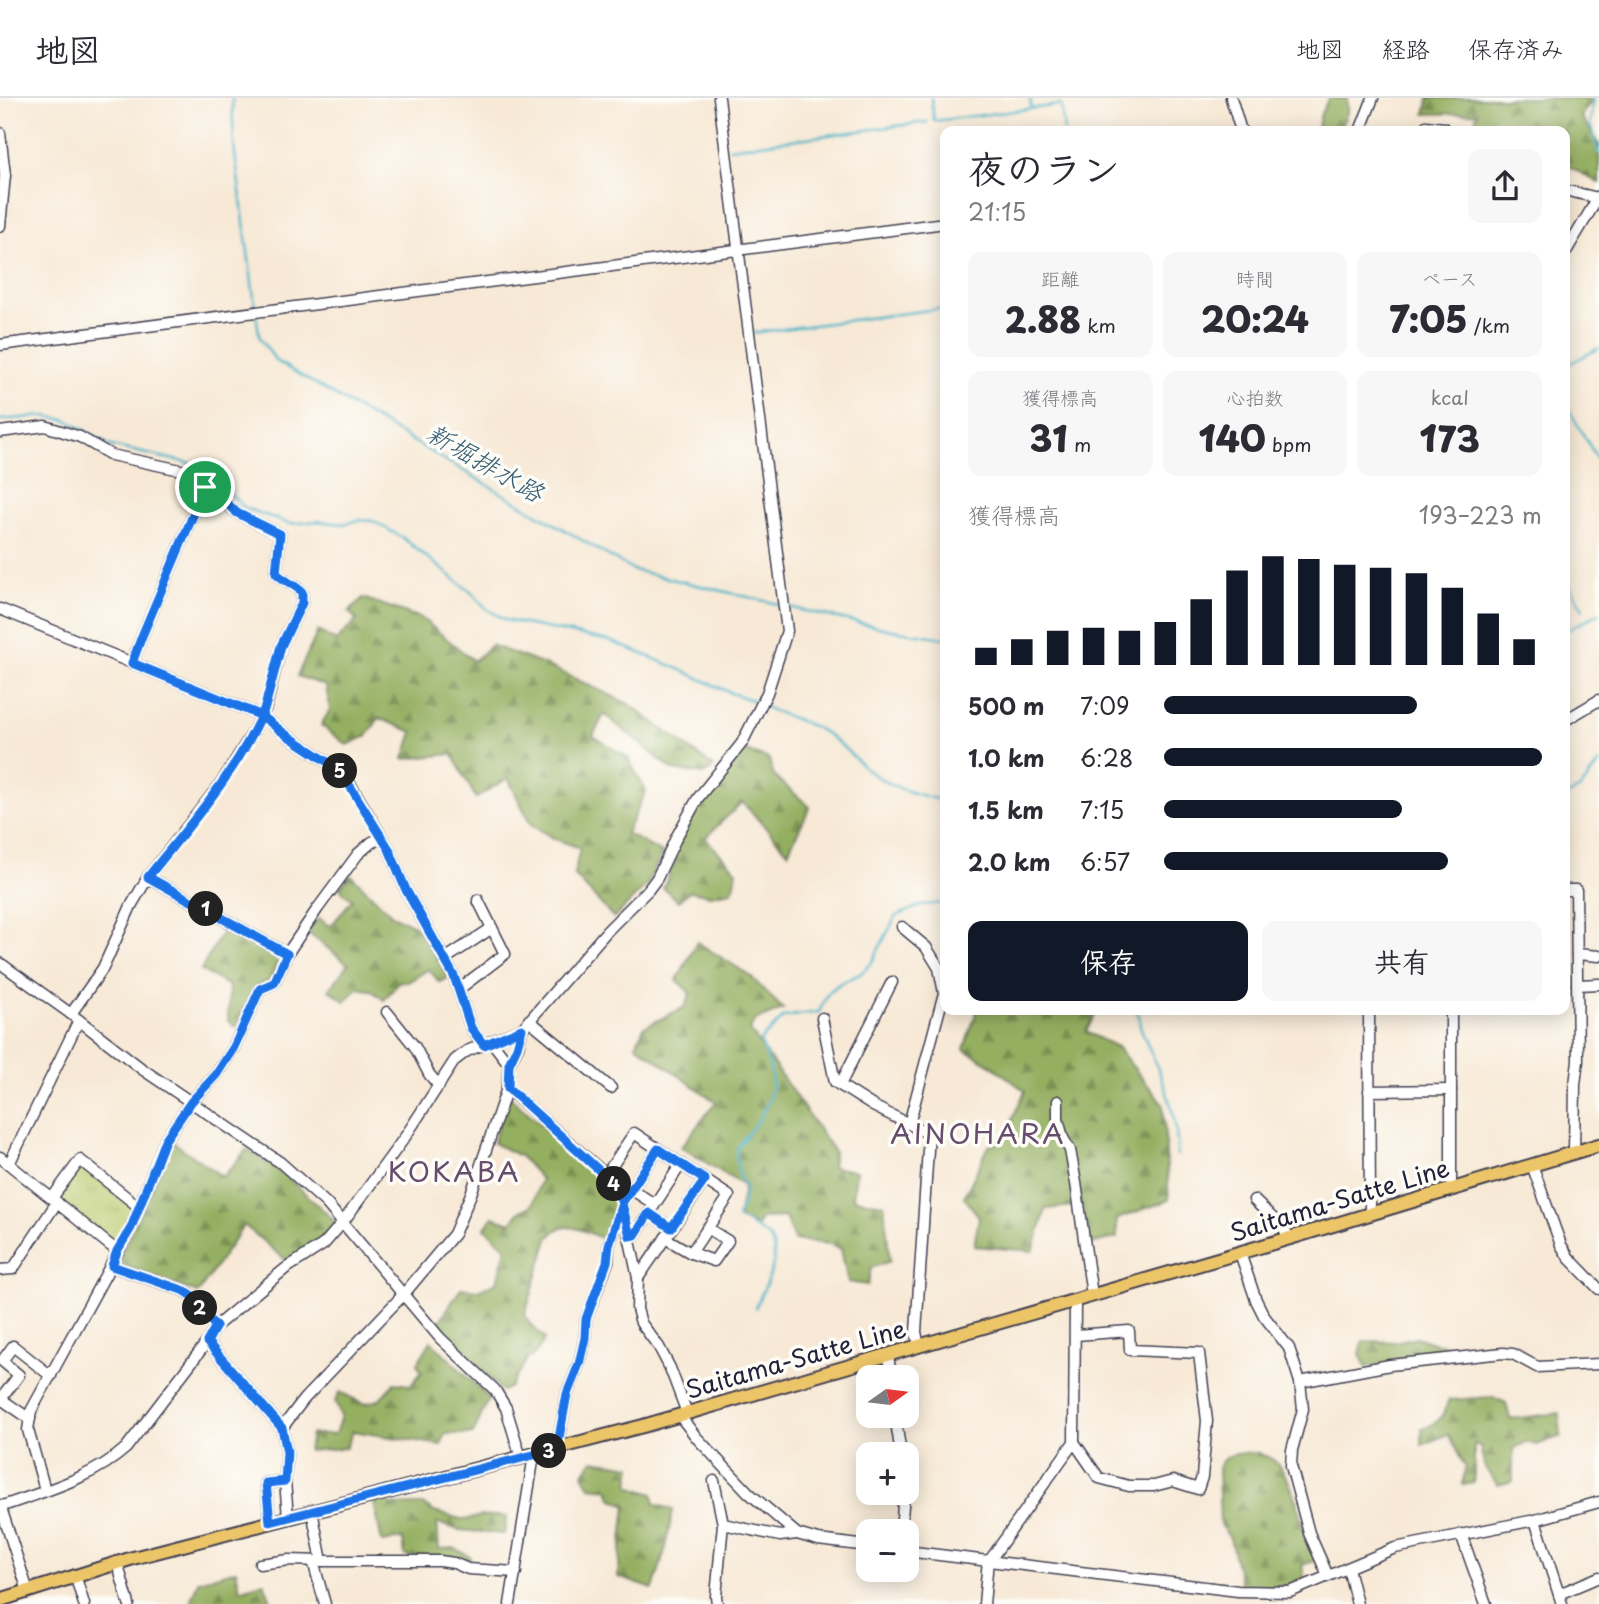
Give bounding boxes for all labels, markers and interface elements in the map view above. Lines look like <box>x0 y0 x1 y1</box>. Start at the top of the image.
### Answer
text: 地図 <box>35 23 101 73</box>
text: 地図 <box>1296 30 1344 66</box>
text: 経路 <box>1382 30 1430 66</box>
text: 保存済み <box>1468 30 1564 66</box>
text: 夜のラン <box>968 139 1120 196</box>
button: share <box>1468 149 1542 223</box>
text: 21:15 <box>968 194 1026 229</box>
text: 距離 <box>1041 264 1079 292</box>
text: 時間 <box>1236 264 1274 292</box>
text: ペース <box>1422 264 1478 292</box>
text: 2.88 <box>1005 292 1081 345</box>
text: 20:24 <box>1201 292 1309 345</box>
text: 7:05 <box>1389 292 1468 345</box>
text: km <box>1081 311 1116 339</box>
text: /km <box>1468 311 1510 339</box>
text: 獲得標高 <box>1022 383 1098 411</box>
text: 心拍数 <box>1226 383 1284 411</box>
text: kcal <box>1431 383 1469 411</box>
text: 31 <box>1029 411 1068 464</box>
text: 140 <box>1199 411 1266 464</box>
text: 173 <box>1420 411 1480 464</box>
water label: 新堀排水路 <box>420 412 554 512</box>
text: m <box>1068 430 1091 458</box>
text: bpm <box>1266 430 1311 458</box>
pin <box>175 457 235 517</box>
icon: arrive <box>186 468 224 506</box>
text: 獲得標高 <box>968 497 1060 532</box>
text: 193–223 m <box>1419 497 1542 532</box>
text: 500 m <box>968 688 1045 723</box>
text: 7:09 <box>1080 688 1130 723</box>
text: 1.0 km <box>968 740 1045 775</box>
text: 6:28 <box>1080 740 1133 775</box>
pin: 5 <box>322 754 358 788</box>
text: 5 <box>333 756 346 784</box>
text: 1.5 km <box>968 792 1044 827</box>
text: 7:15 <box>1080 792 1124 827</box>
text: 2.0 km <box>968 844 1050 879</box>
text: 6:57 <box>1080 844 1130 879</box>
pin: 1 <box>188 892 224 926</box>
text: 1 <box>201 894 210 922</box>
button: 保存 <box>968 921 1248 1001</box>
button: 共有 <box>1262 921 1542 1001</box>
district label: AINOHARA <box>890 1111 1066 1154</box>
district label: KOKABA <box>387 1149 521 1192</box>
street label: Saitama-Satte Line <box>1225 1149 1454 1250</box>
pin: 4 <box>596 1166 632 1202</box>
text: 4 <box>607 1169 620 1197</box>
pin: 2 <box>182 1290 218 1326</box>
text: 2 <box>193 1293 206 1321</box>
street label: Saitama-Satte Line <box>681 1309 910 1407</box>
north arrow <box>856 1365 919 1428</box>
map controls <box>856 1365 919 1582</box>
pin: 3 <box>532 1434 566 1468</box>
text: 3 <box>542 1436 555 1464</box>
button: + <box>856 1442 919 1505</box>
button: − <box>856 1519 919 1582</box>

